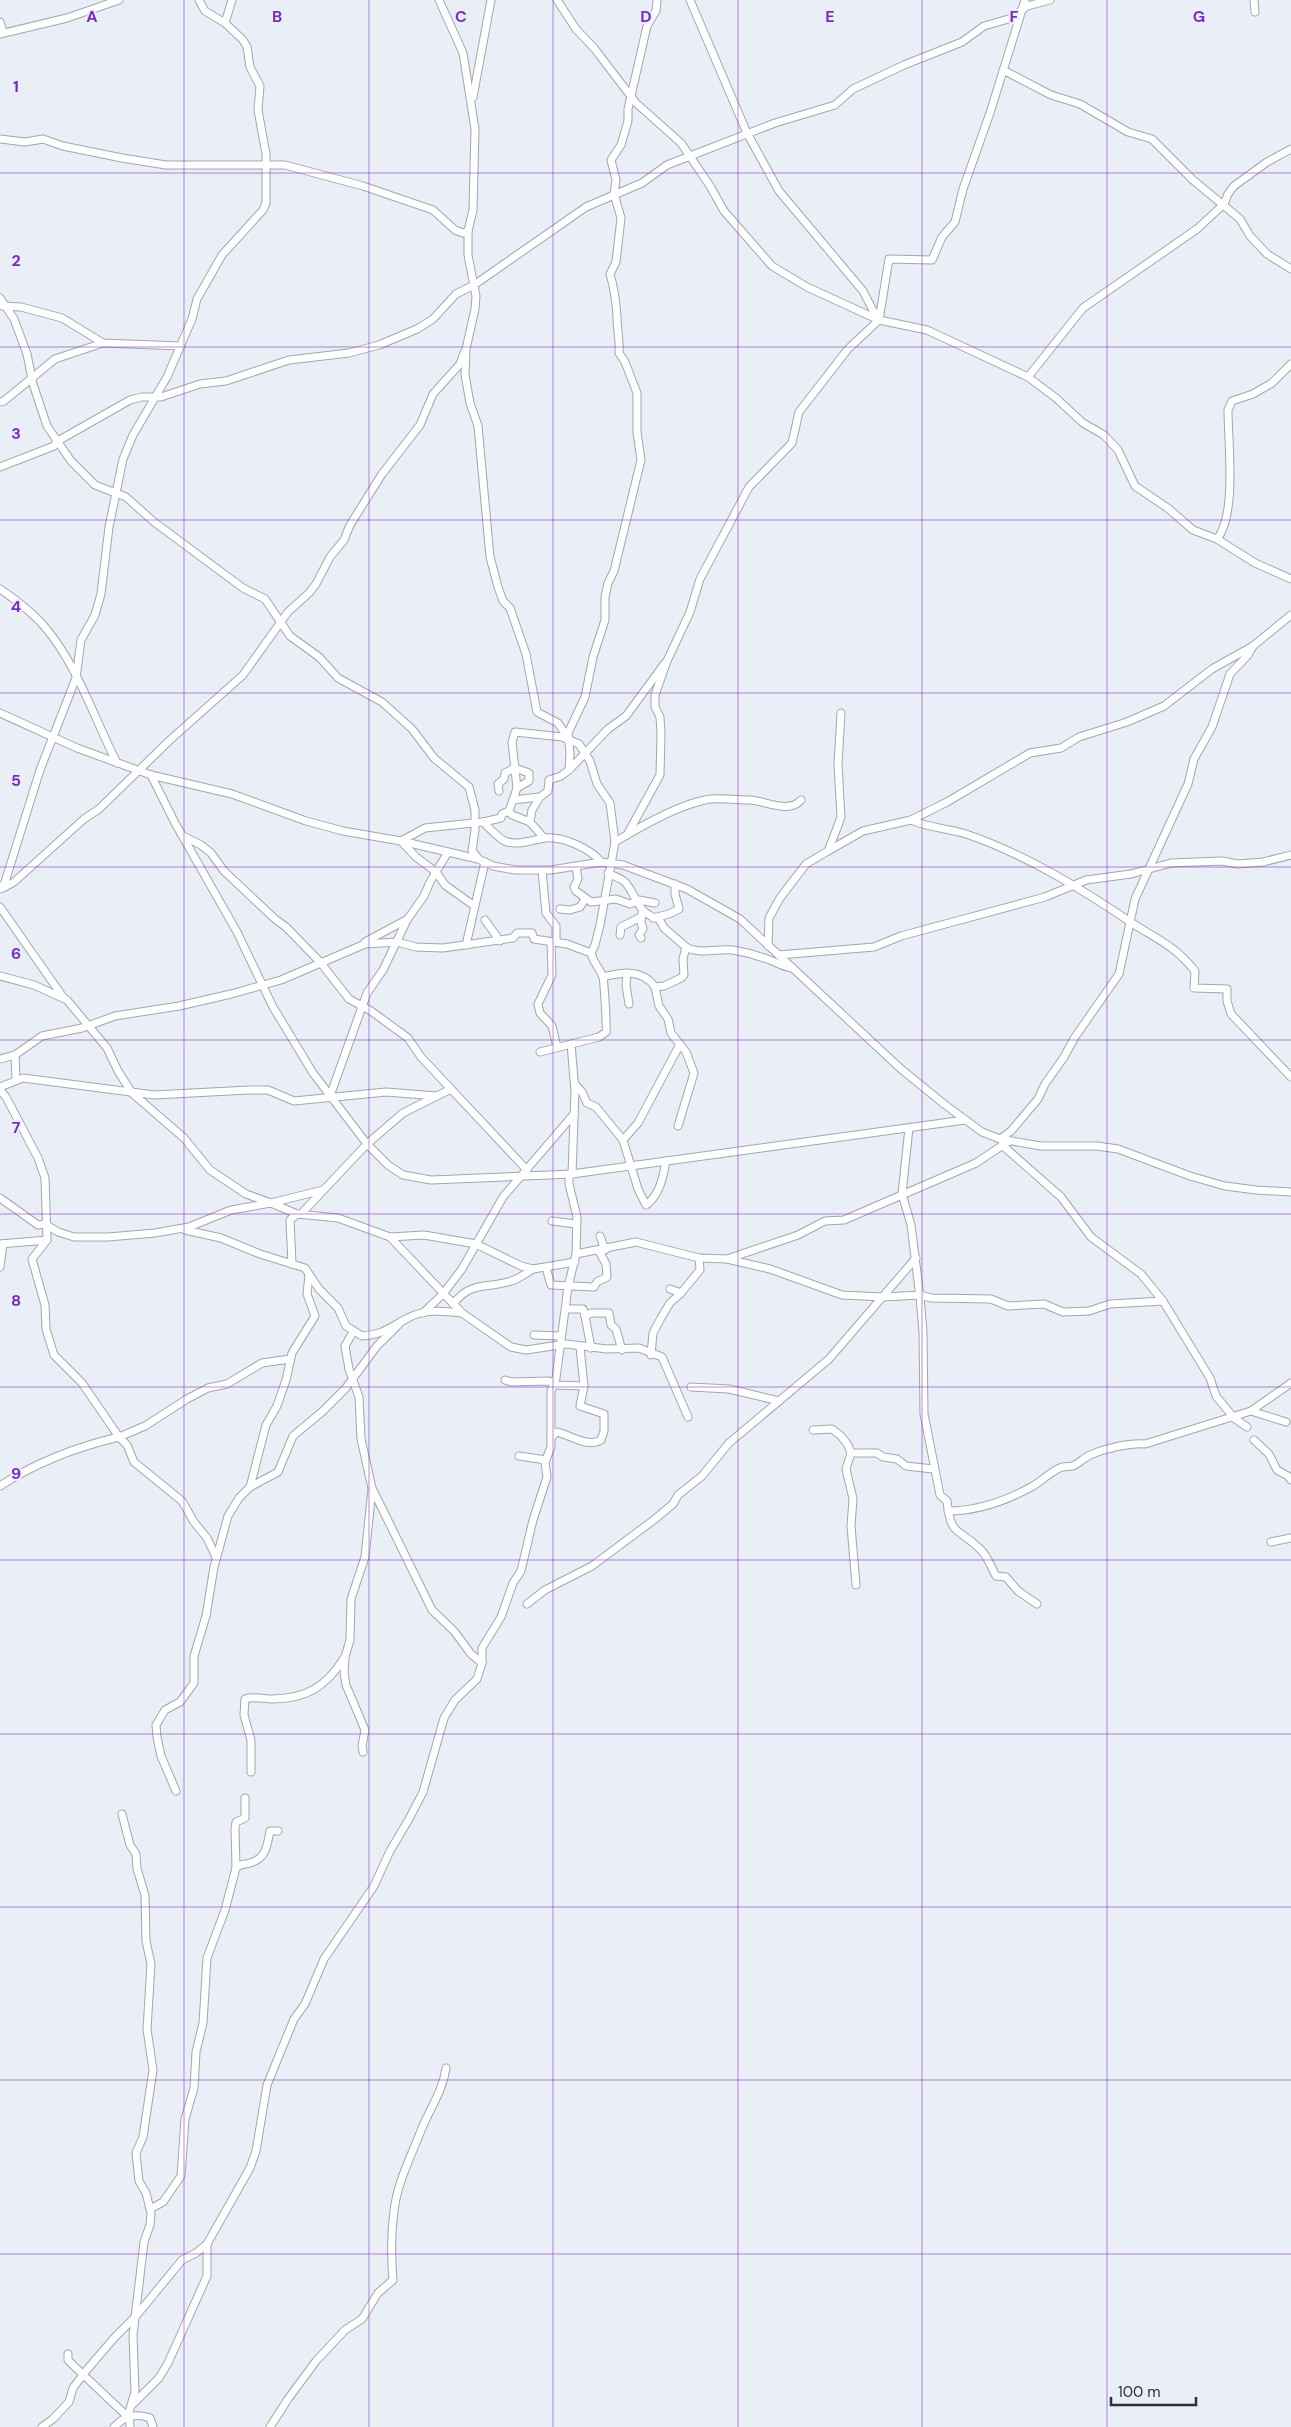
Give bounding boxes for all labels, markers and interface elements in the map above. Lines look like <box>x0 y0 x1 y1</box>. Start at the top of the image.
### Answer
text: A <box>86 6 98 27</box>
text: B <box>272 6 282 27</box>
text: C <box>455 6 467 27</box>
text: D <box>640 6 652 27</box>
text: E <box>825 6 835 27</box>
text: F <box>1010 6 1019 27</box>
text: G <box>1193 6 1205 27</box>
text: 1 <box>13 76 19 97</box>
text: 2 <box>11 250 21 271</box>
text: 3 <box>11 423 21 444</box>
text: 4 <box>11 596 21 617</box>
text: 5 <box>11 770 21 791</box>
text: 6 <box>11 943 21 964</box>
text: 7 <box>12 1117 21 1138</box>
text: 8 <box>11 1290 21 1311</box>
text: 9 <box>11 1463 21 1484</box>
scale bar <box>1111 2374 1196 2406</box>
text: 100 m <box>1118 2382 1161 2402</box>

